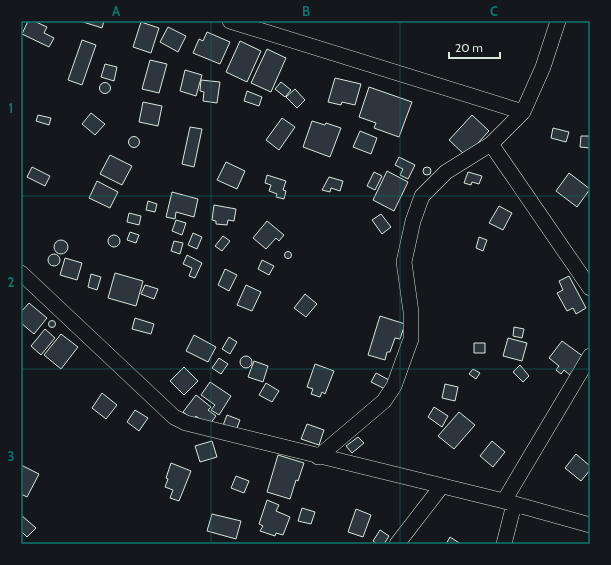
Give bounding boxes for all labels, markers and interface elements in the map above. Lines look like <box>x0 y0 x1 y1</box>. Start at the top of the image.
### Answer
text: A <box>112 3 121 19</box>
text: B <box>302 3 310 19</box>
text: C <box>490 3 498 19</box>
scale bar <box>449 34 500 60</box>
text: 20 m <box>455 40 483 55</box>
text: 1 <box>9 100 13 116</box>
text: 2 <box>8 274 15 290</box>
text: 3 <box>7 448 15 464</box>

